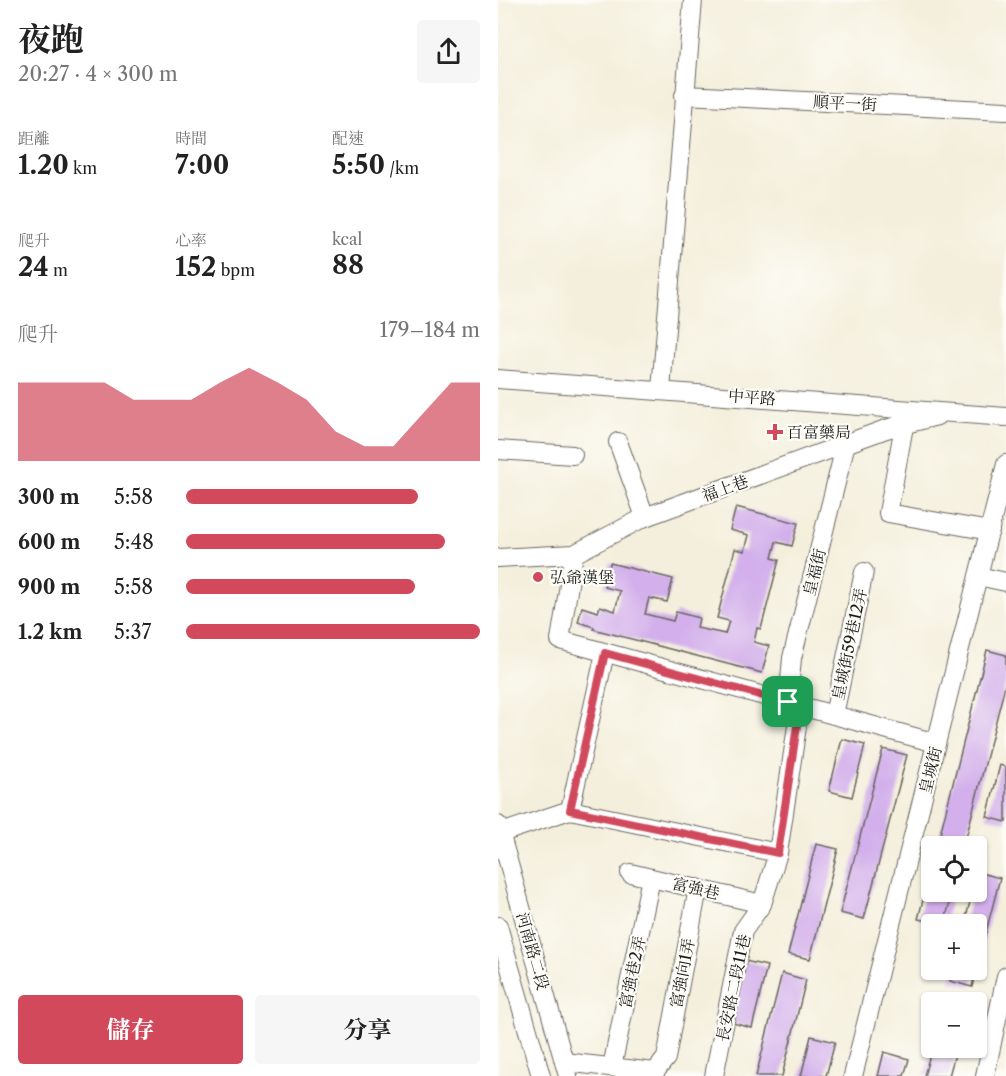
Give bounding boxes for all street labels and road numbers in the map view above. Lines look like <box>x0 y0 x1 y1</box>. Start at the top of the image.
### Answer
street label: 順平一街 <box>813 91 877 115</box>
street label: 中平路 <box>727 385 777 409</box>
street label: 福上巷 <box>699 470 751 506</box>
street label: 皇福街 <box>798 546 830 598</box>
street label: 皇城街59巷12弄 <box>827 586 871 702</box>
street label: 皇城街 <box>914 744 946 796</box>
street label: 富強巷 <box>670 873 722 903</box>
street label: 河南路二段 <box>512 910 554 992</box>
street label: 長安路二段11巷 <box>712 932 754 1044</box>
street label: 富強巷2弄 <box>615 934 649 1010</box>
street label: 富強向1弄 <box>665 936 699 1010</box>

